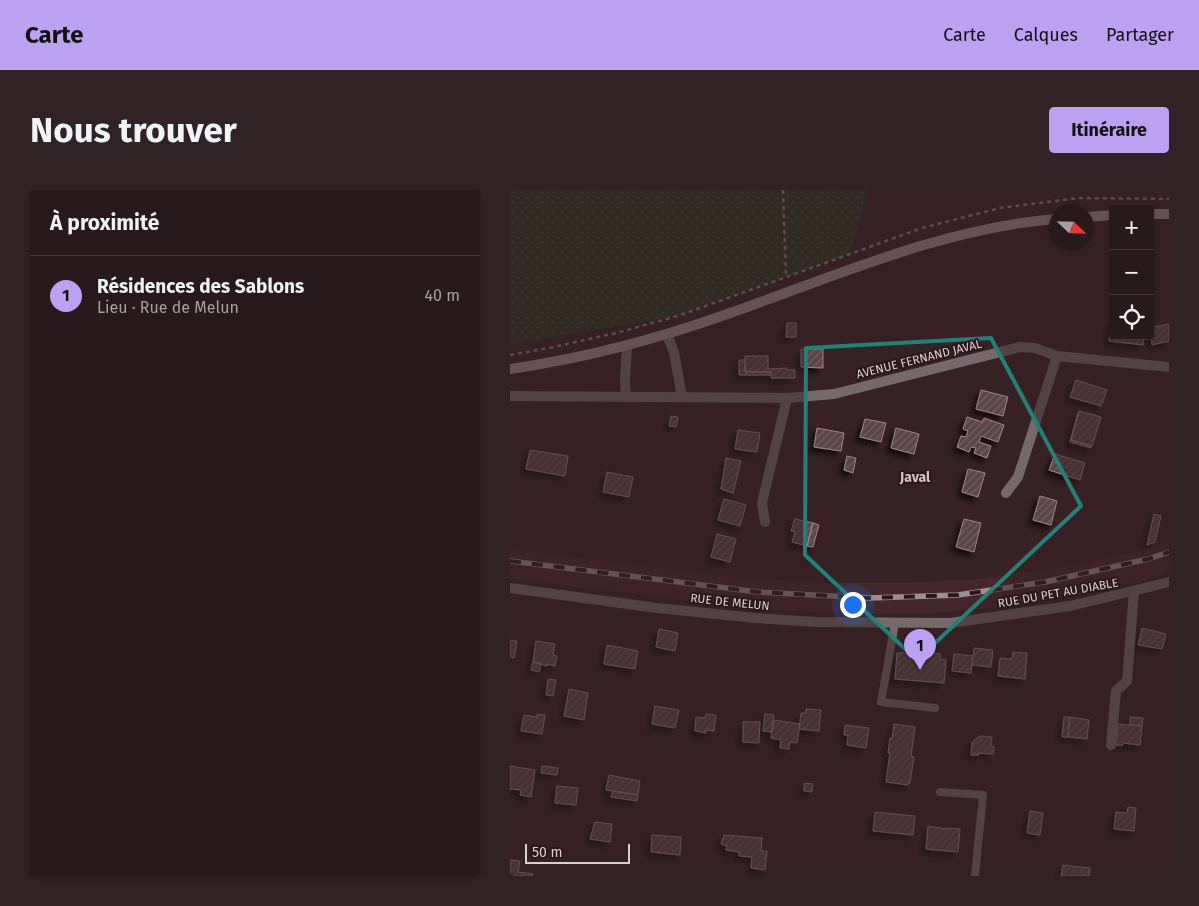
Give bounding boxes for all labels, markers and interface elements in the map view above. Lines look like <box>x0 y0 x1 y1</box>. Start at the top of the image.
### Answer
text: Carte <box>25 21 83 49</box>
text: Carte <box>943 24 986 46</box>
text: Calques <box>1014 24 1078 46</box>
text: Partager <box>1106 24 1174 46</box>
button: Itinéraire <box>1049 107 1169 153</box>
text: Nous trouver <box>30 109 237 151</box>
north arrow <box>1049 205 1094 250</box>
map controls <box>1109 205 1154 340</box>
button: + <box>1109 205 1154 250</box>
text: À proximité <box>50 210 159 236</box>
button: − <box>1109 250 1154 295</box>
text: Résidences des Sablons <box>97 275 304 298</box>
text: 1 <box>62 286 70 305</box>
text: 40 m <box>425 286 460 305</box>
button: locate <box>1109 295 1154 340</box>
text: Lieu · Rue de Melun <box>97 298 239 317</box>
street label: AVENUE FERNAND JAVAL <box>855 337 983 381</box>
district label: Javal <box>899 469 931 486</box>
street label: RUE DU PET AU DIABLE <box>997 576 1119 610</box>
street label: RUE DE MELUN <box>690 591 770 613</box>
your location <box>840 592 866 618</box>
pin: 1 <box>904 629 936 670</box>
scale bar <box>525 841 630 864</box>
text: 50 m <box>532 844 563 861</box>

